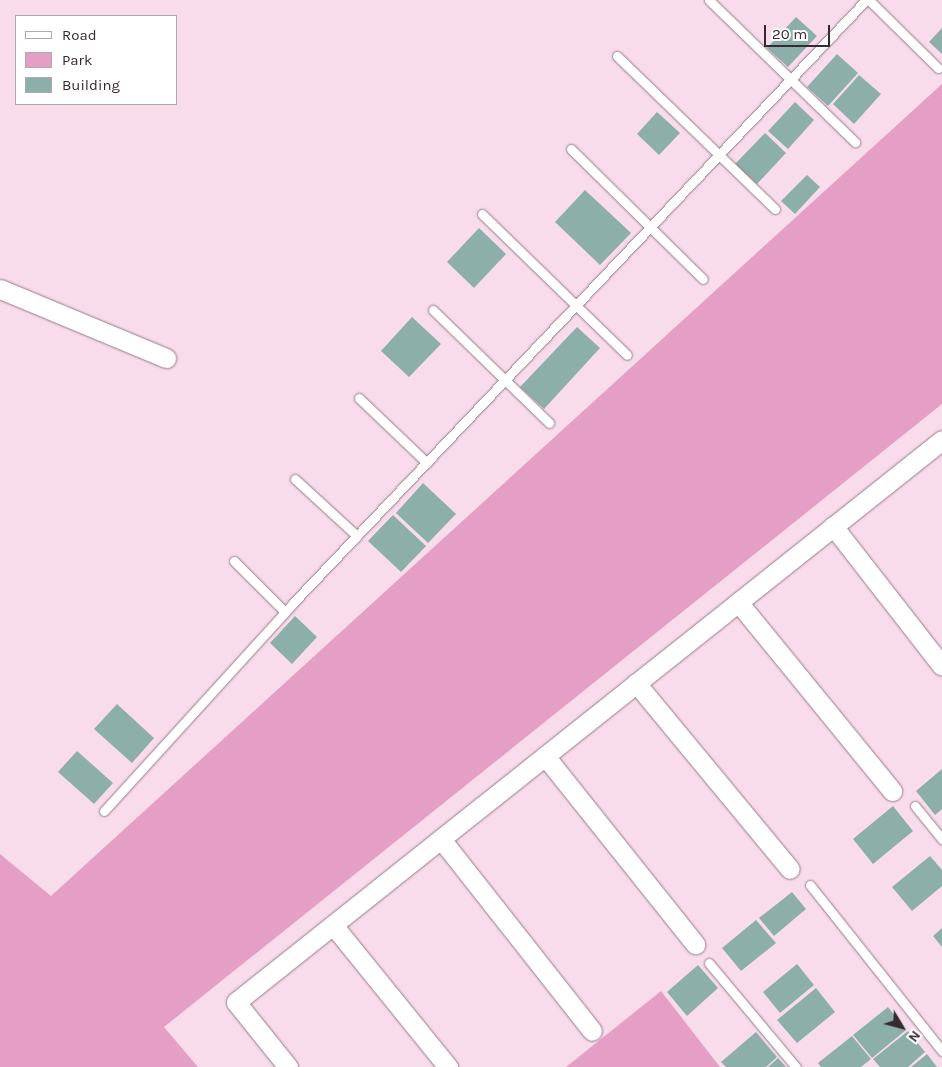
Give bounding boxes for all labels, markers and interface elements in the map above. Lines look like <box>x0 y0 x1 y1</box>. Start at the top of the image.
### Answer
legend <box>15 15 178 105</box>
scale bar <box>767 15 833 47</box>
text: 20 m <box>772 25 807 43</box>
text: Road <box>62 26 97 44</box>
text: Park <box>62 51 92 69</box>
text: Building <box>62 76 120 94</box>
north arrow <box>877 1002 927 1052</box>
text: N <box>905 1027 924 1045</box>

